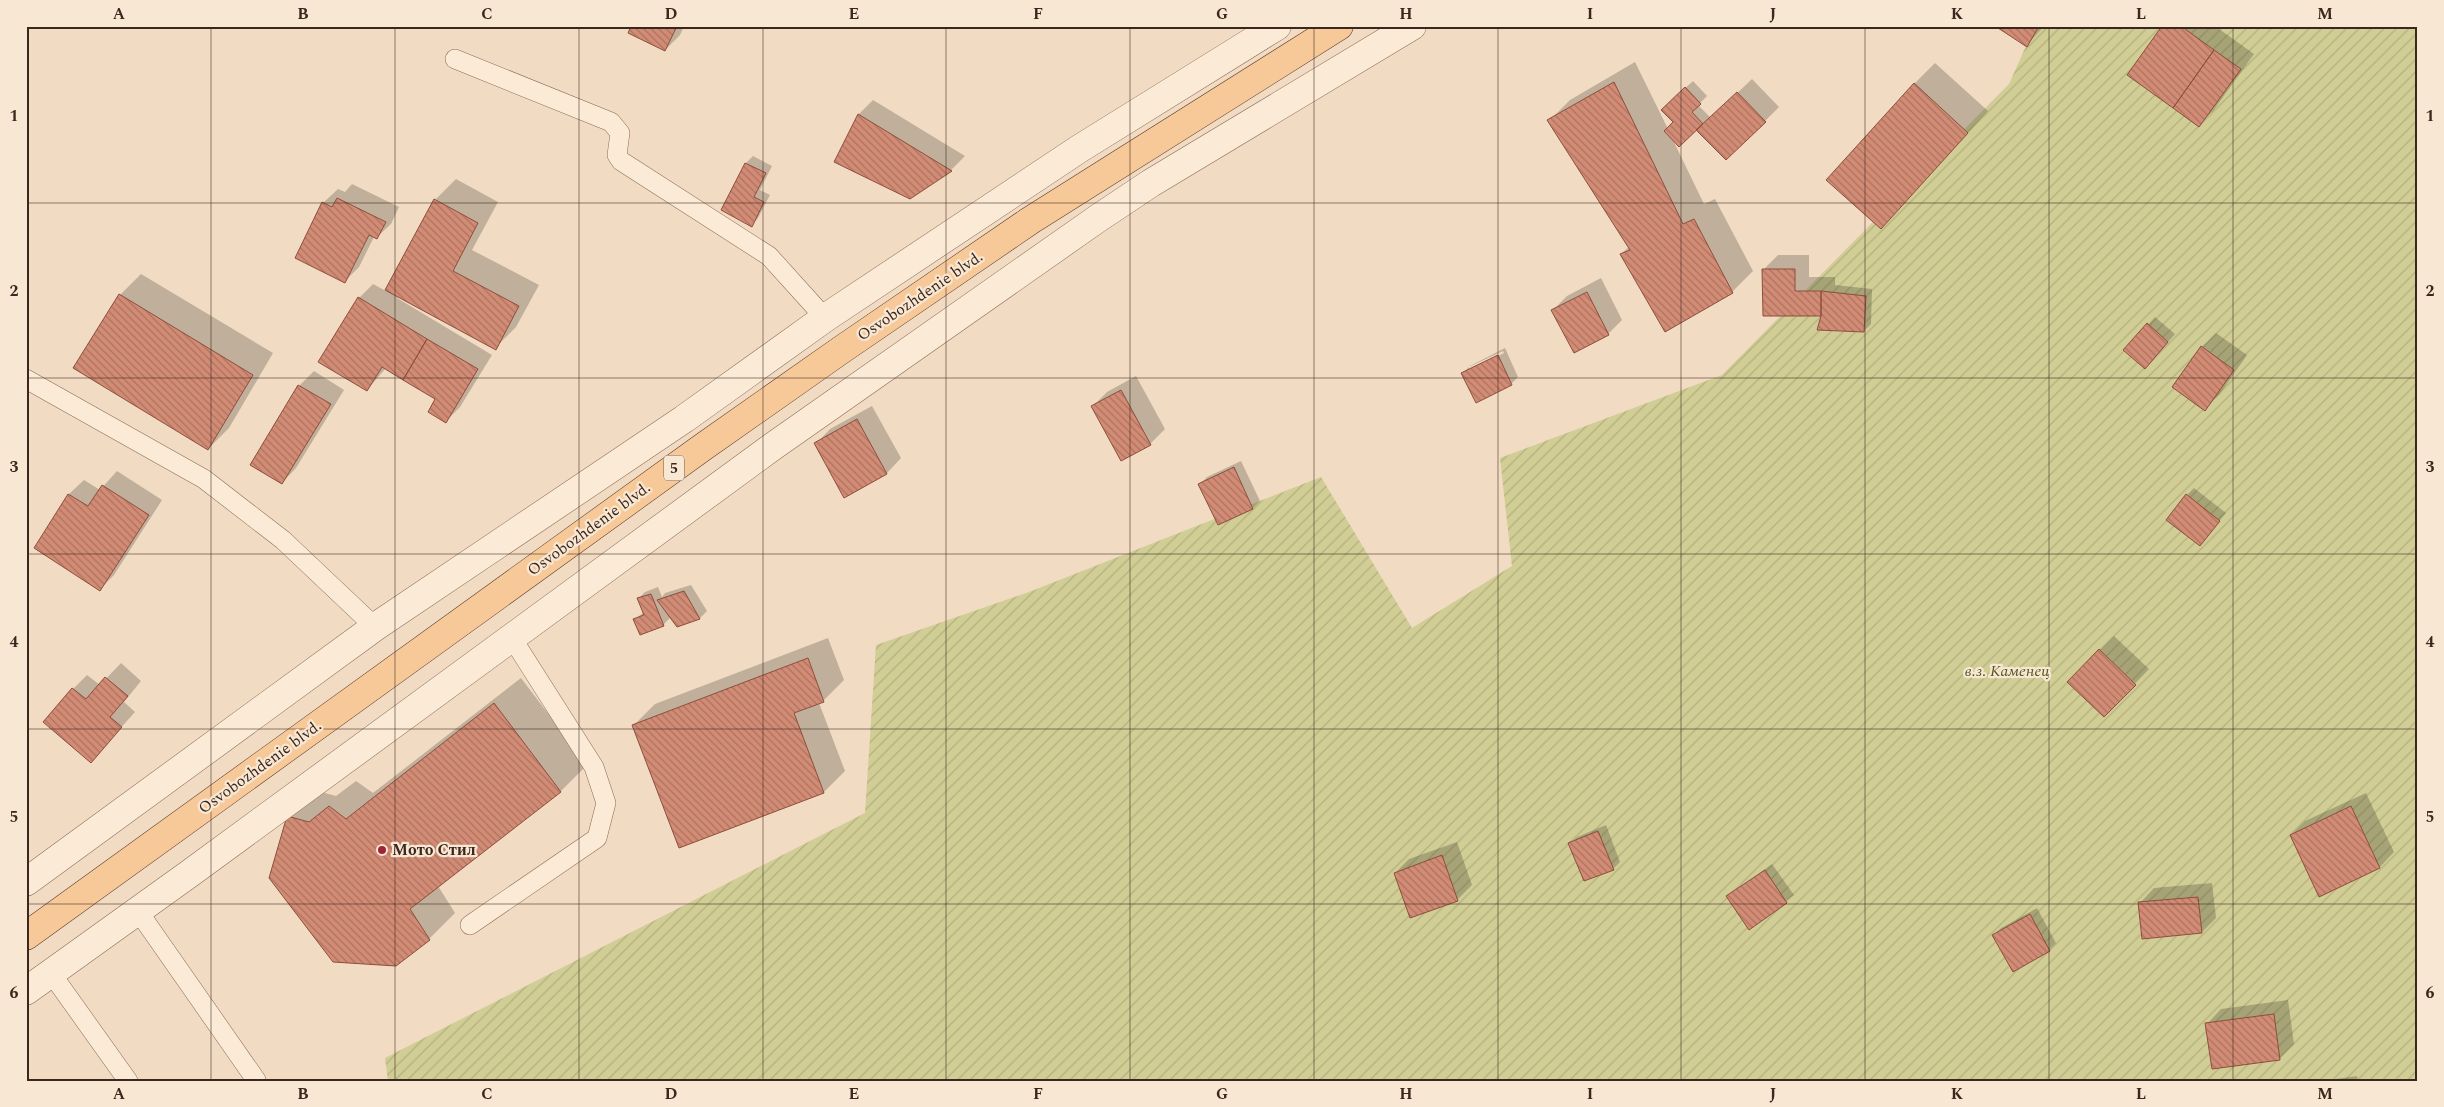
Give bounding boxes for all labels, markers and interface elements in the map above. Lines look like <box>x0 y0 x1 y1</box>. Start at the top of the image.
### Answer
text: A <box>113 2 126 26</box>
text: B <box>297 2 309 26</box>
text: C <box>481 2 493 26</box>
text: D <box>665 2 678 26</box>
text: E <box>849 2 859 26</box>
text: F <box>1033 2 1043 26</box>
text: G <box>1216 2 1228 26</box>
text: H <box>1399 2 1413 26</box>
text: I <box>1587 2 1593 26</box>
text: J <box>1770 2 1777 26</box>
text: K <box>1951 2 1964 26</box>
text: L <box>2136 2 2146 26</box>
text: M <box>2317 2 2333 26</box>
text: 1 <box>10 104 18 128</box>
text: 1 <box>2426 104 2434 128</box>
street label: Osvobozhdenie blvd. <box>852 245 988 347</box>
text: 2 <box>10 279 19 303</box>
text: 2 <box>2426 279 2435 303</box>
text: 3 <box>10 455 19 479</box>
text: 3 <box>2426 455 2435 479</box>
road number: 5 <box>664 456 684 480</box>
street label: Osvobozhdenie blvd. <box>522 476 656 582</box>
text: 4 <box>10 630 19 654</box>
text: 4 <box>2426 630 2435 654</box>
park label: в.з. Каменец <box>1965 659 2050 683</box>
street label: Osvobozhdenie blvd. <box>193 714 327 820</box>
text: 5 <box>10 805 18 829</box>
text: 5 <box>2426 805 2434 829</box>
place label: Мото Стил <box>392 838 476 862</box>
marker: Мото Стил <box>376 844 388 856</box>
text: 6 <box>10 981 19 1005</box>
text: 6 <box>2426 981 2435 1005</box>
text: A <box>113 1082 126 1106</box>
text: B <box>297 1082 309 1106</box>
text: C <box>481 1082 493 1106</box>
text: D <box>665 1082 678 1106</box>
text: E <box>849 1082 859 1106</box>
text: F <box>1033 1082 1043 1106</box>
text: G <box>1216 1082 1228 1106</box>
text: H <box>1399 1082 1413 1106</box>
text: I <box>1587 1082 1593 1106</box>
text: J <box>1770 1082 1777 1106</box>
text: K <box>1951 1082 1964 1106</box>
text: L <box>2136 1082 2146 1106</box>
text: M <box>2317 1082 2333 1106</box>

